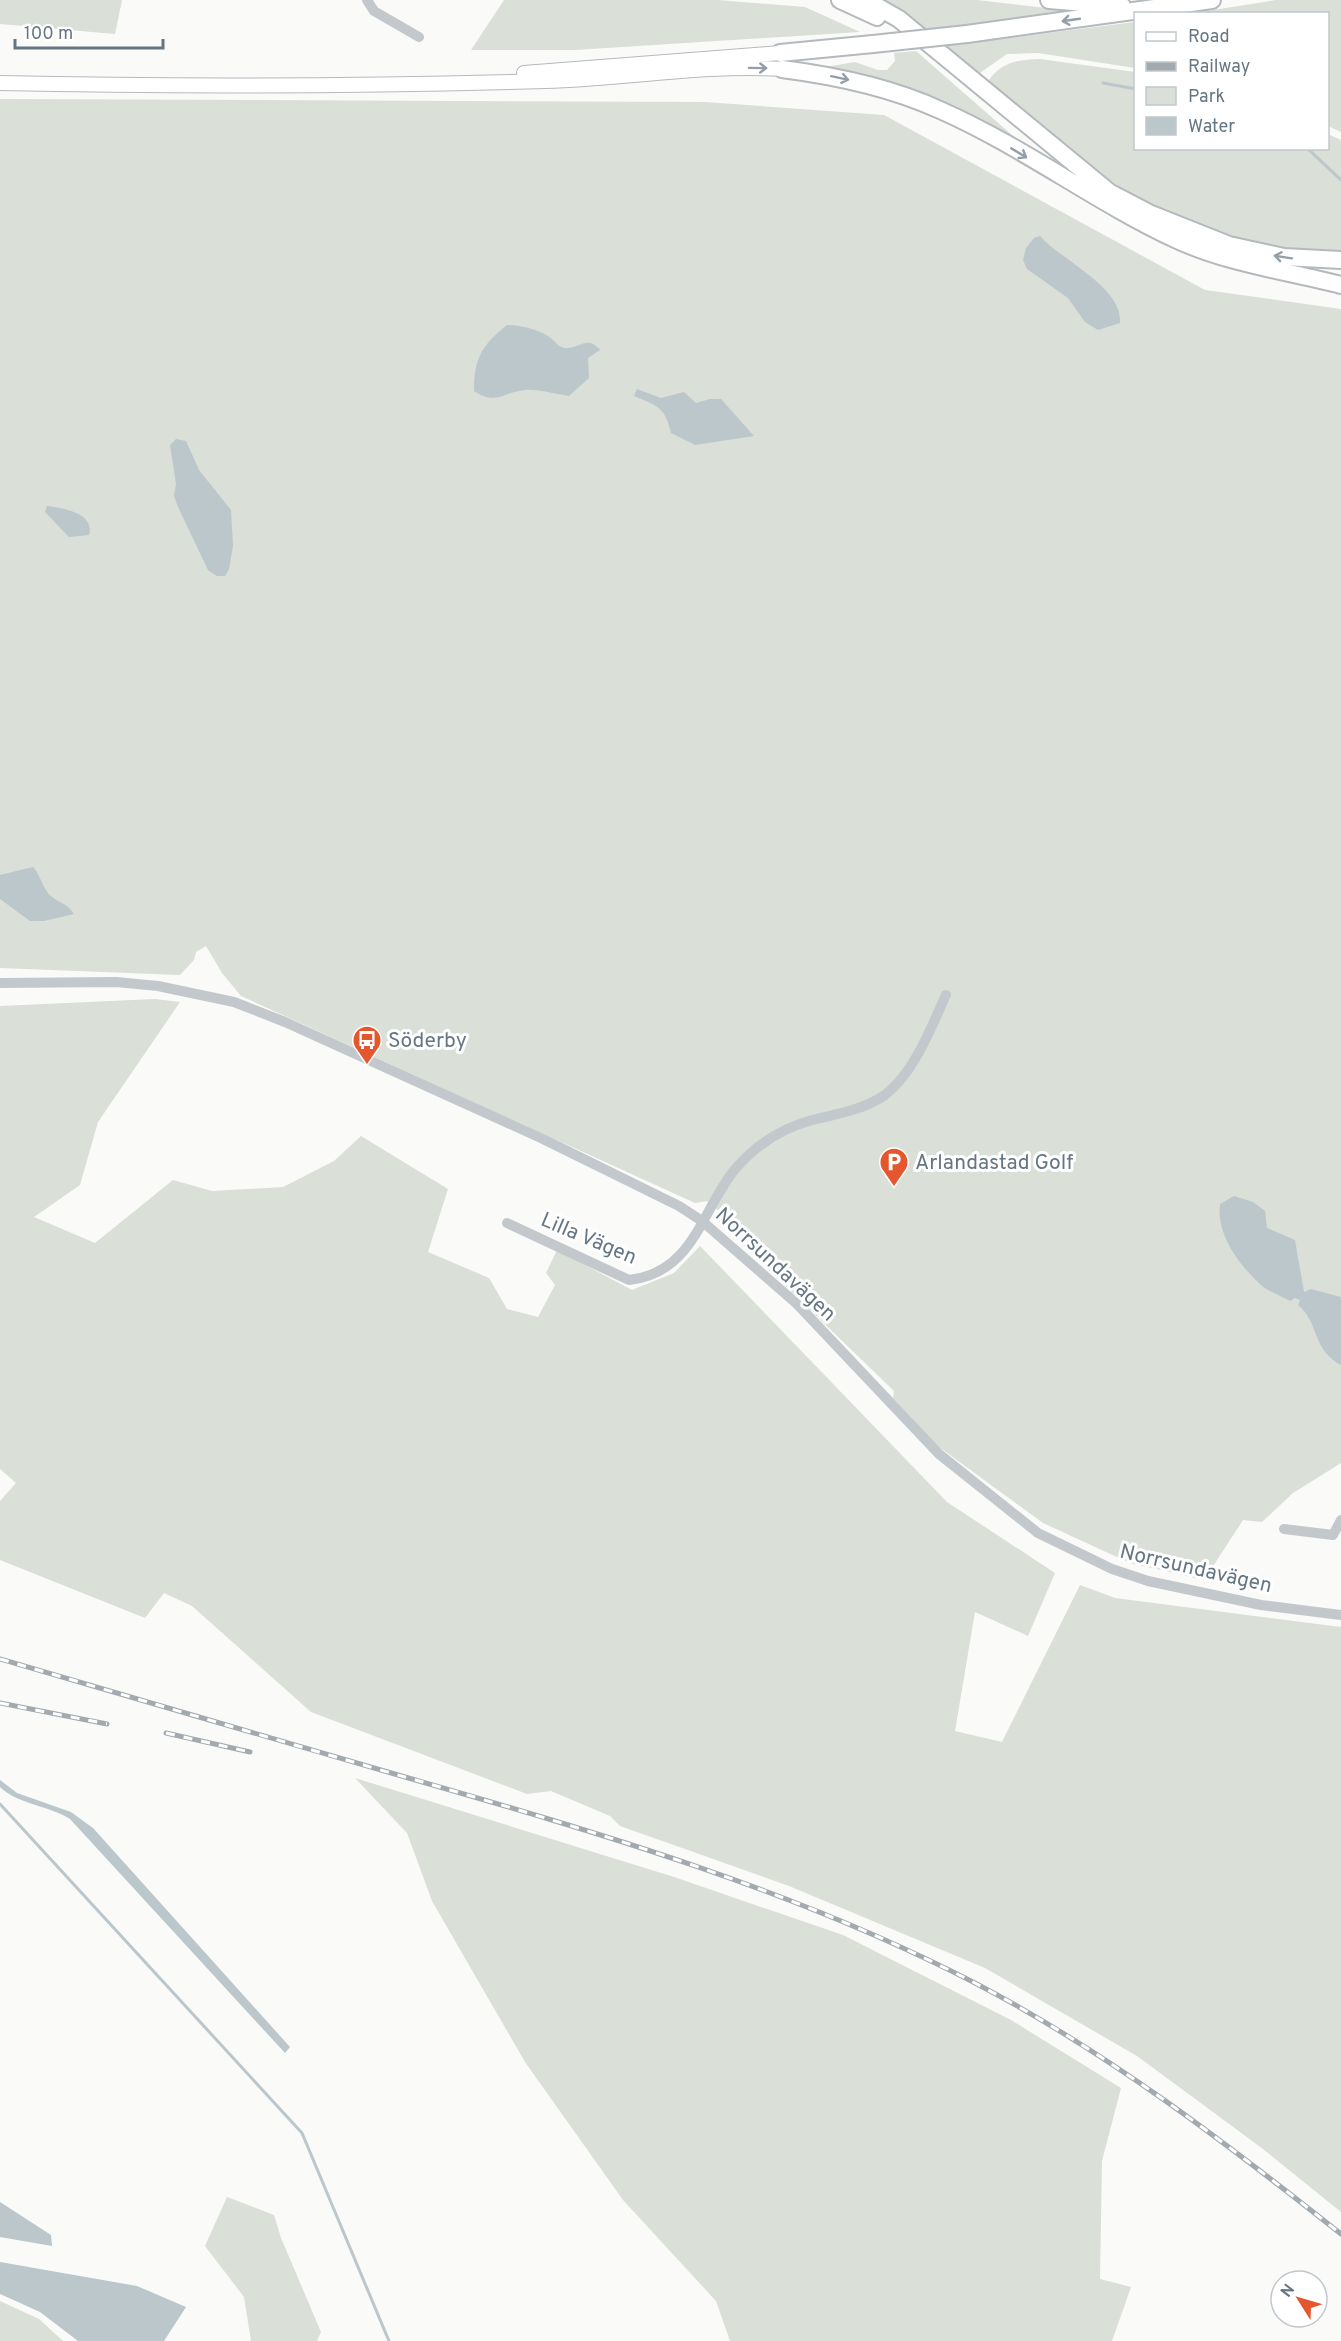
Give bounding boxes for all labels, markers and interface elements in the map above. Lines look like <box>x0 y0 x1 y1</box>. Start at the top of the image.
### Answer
scale bar <box>15 12 164 50</box>
legend <box>1134 12 1329 150</box>
one-way arrow <box>1061 14 1081 25</box>
text: 100 m <box>24 23 73 46</box>
text: Road <box>1188 26 1230 49</box>
text: Railway <box>1188 56 1250 79</box>
one-way arrow <box>747 62 767 74</box>
one-way arrow <box>830 73 849 84</box>
text: Park <box>1188 86 1225 109</box>
text: Water <box>1188 116 1235 139</box>
one-way arrow <box>1010 147 1027 159</box>
one-way arrow <box>1273 251 1293 262</box>
bus stop icon: Söderby <box>351 1024 383 1066</box>
place label: Söderby <box>388 1028 467 1055</box>
parking icon: Arlandastad Golf <box>878 1146 910 1188</box>
place label: Arlandastad Golf <box>915 1150 1073 1177</box>
street label: Norrsundavägen <box>709 1202 841 1328</box>
street label: Lilla Vägen <box>536 1207 641 1272</box>
street label: Norrsundavägen <box>1117 1539 1274 1600</box>
north arrow <box>1269 2269 1329 2329</box>
text: N <box>1277 2281 1300 2302</box>

